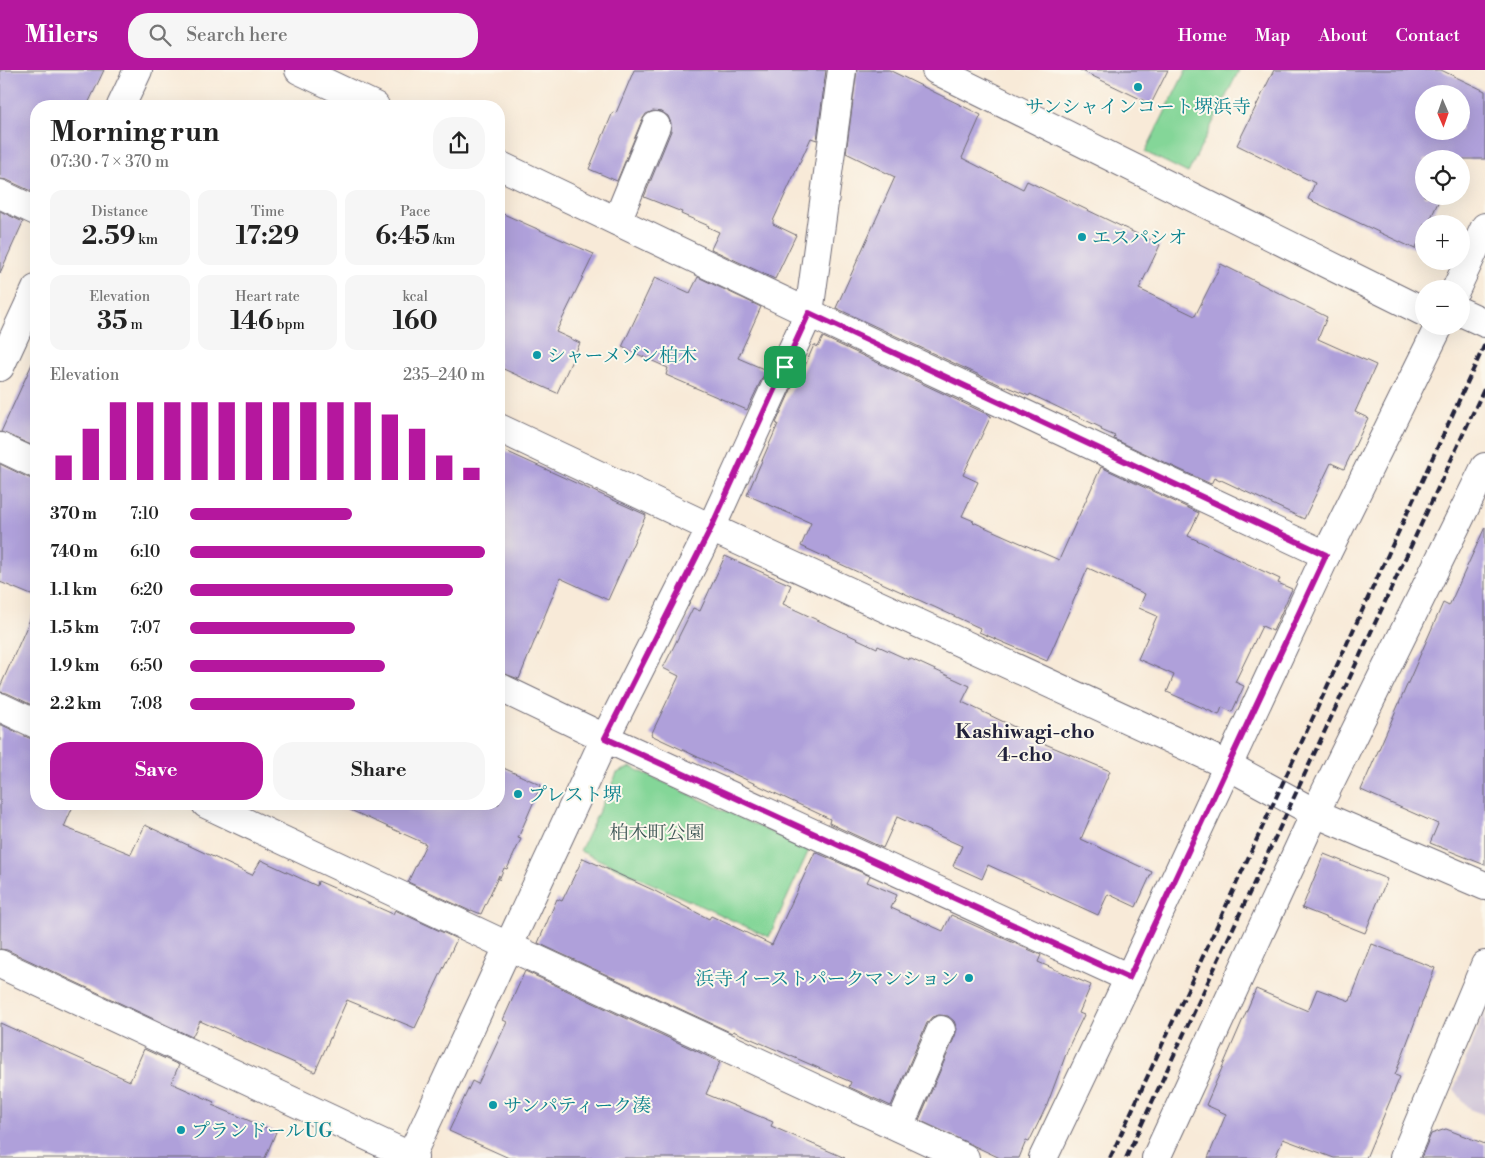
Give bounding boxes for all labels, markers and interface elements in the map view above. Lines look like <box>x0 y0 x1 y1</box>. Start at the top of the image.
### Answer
search box <box>128 13 478 58</box>
text: Milers <box>25 20 98 50</box>
icon: search <box>146 21 174 49</box>
text: Search here <box>186 23 288 47</box>
text: Home <box>1178 24 1227 47</box>
text: Map <box>1255 24 1291 47</box>
text: About <box>1319 24 1368 47</box>
text: Contact <box>1396 24 1460 47</box>
marker: サンシャインコート堺浜寺 <box>1132 81 1144 93</box>
north arrow <box>1415 85 1470 140</box>
map controls <box>1415 85 1470 335</box>
place label: サンシャインコート堺浜寺 <box>1025 95 1251 119</box>
text: Morning run <box>50 115 219 150</box>
button: share <box>433 117 485 169</box>
button: locate <box>1415 150 1470 205</box>
text: 07:30 · 7 × 370 m <box>50 152 169 172</box>
text: Distance <box>92 203 148 221</box>
text: Time <box>251 203 284 221</box>
text: Pace <box>400 203 430 221</box>
button: + <box>1415 215 1470 270</box>
text: 2.59 <box>82 221 135 252</box>
text: 17:29 <box>236 221 299 252</box>
text: 6:45 <box>375 221 430 252</box>
place label: エスパシオ <box>1092 226 1187 250</box>
text: km <box>135 231 158 249</box>
text: /km <box>430 231 455 249</box>
marker: エスパシオ <box>1076 231 1088 243</box>
button: − <box>1415 280 1470 335</box>
text: Elevation <box>90 288 150 306</box>
text: Heart rate <box>235 288 300 306</box>
text: kcal <box>402 288 428 306</box>
text: 35 <box>97 306 128 337</box>
text: 146 <box>230 306 274 337</box>
text: 160 <box>393 306 438 337</box>
text: m <box>128 316 143 334</box>
text: bpm <box>274 316 305 334</box>
place label: シャーメゾン柏木 <box>547 344 697 368</box>
pin <box>764 346 806 388</box>
marker: シャーメゾン柏木 <box>531 349 543 361</box>
icon: arrive <box>771 353 799 381</box>
text: Elevation <box>50 365 119 385</box>
text: 235–240 m <box>403 365 485 385</box>
text: 370 m <box>50 504 97 524</box>
text: 7:10 <box>130 504 159 524</box>
text: 740 m <box>50 542 98 562</box>
text: 6:10 <box>130 542 160 562</box>
text: 1.1 km <box>50 580 97 600</box>
text: 6:20 <box>130 580 163 600</box>
text: 1.5 km <box>50 618 99 638</box>
text: 7:07 <box>130 618 160 638</box>
text: 1.9 km <box>50 656 99 676</box>
text: 6:50 <box>130 656 163 676</box>
text: 2.2 km <box>50 694 101 714</box>
text: 7:08 <box>130 694 162 714</box>
district label: Kashiwagi-cho 4-cho <box>955 720 1095 768</box>
button: Save <box>50 742 263 800</box>
button: Share <box>273 742 485 800</box>
place label: プレスト堺 <box>528 783 622 807</box>
marker: プレスト堺 <box>512 788 524 800</box>
park label: 柏木町公園 <box>609 821 705 845</box>
place label: 浜寺イーストパークマンション <box>695 967 959 991</box>
marker: 浜寺イーストパークマンション <box>963 972 975 984</box>
place label: サンパティーク湊 <box>503 1094 651 1118</box>
marker: サンパティーク湊 <box>487 1099 499 1111</box>
place label: プランドールUG <box>191 1119 333 1143</box>
marker: プランドールUG <box>175 1124 187 1136</box>

